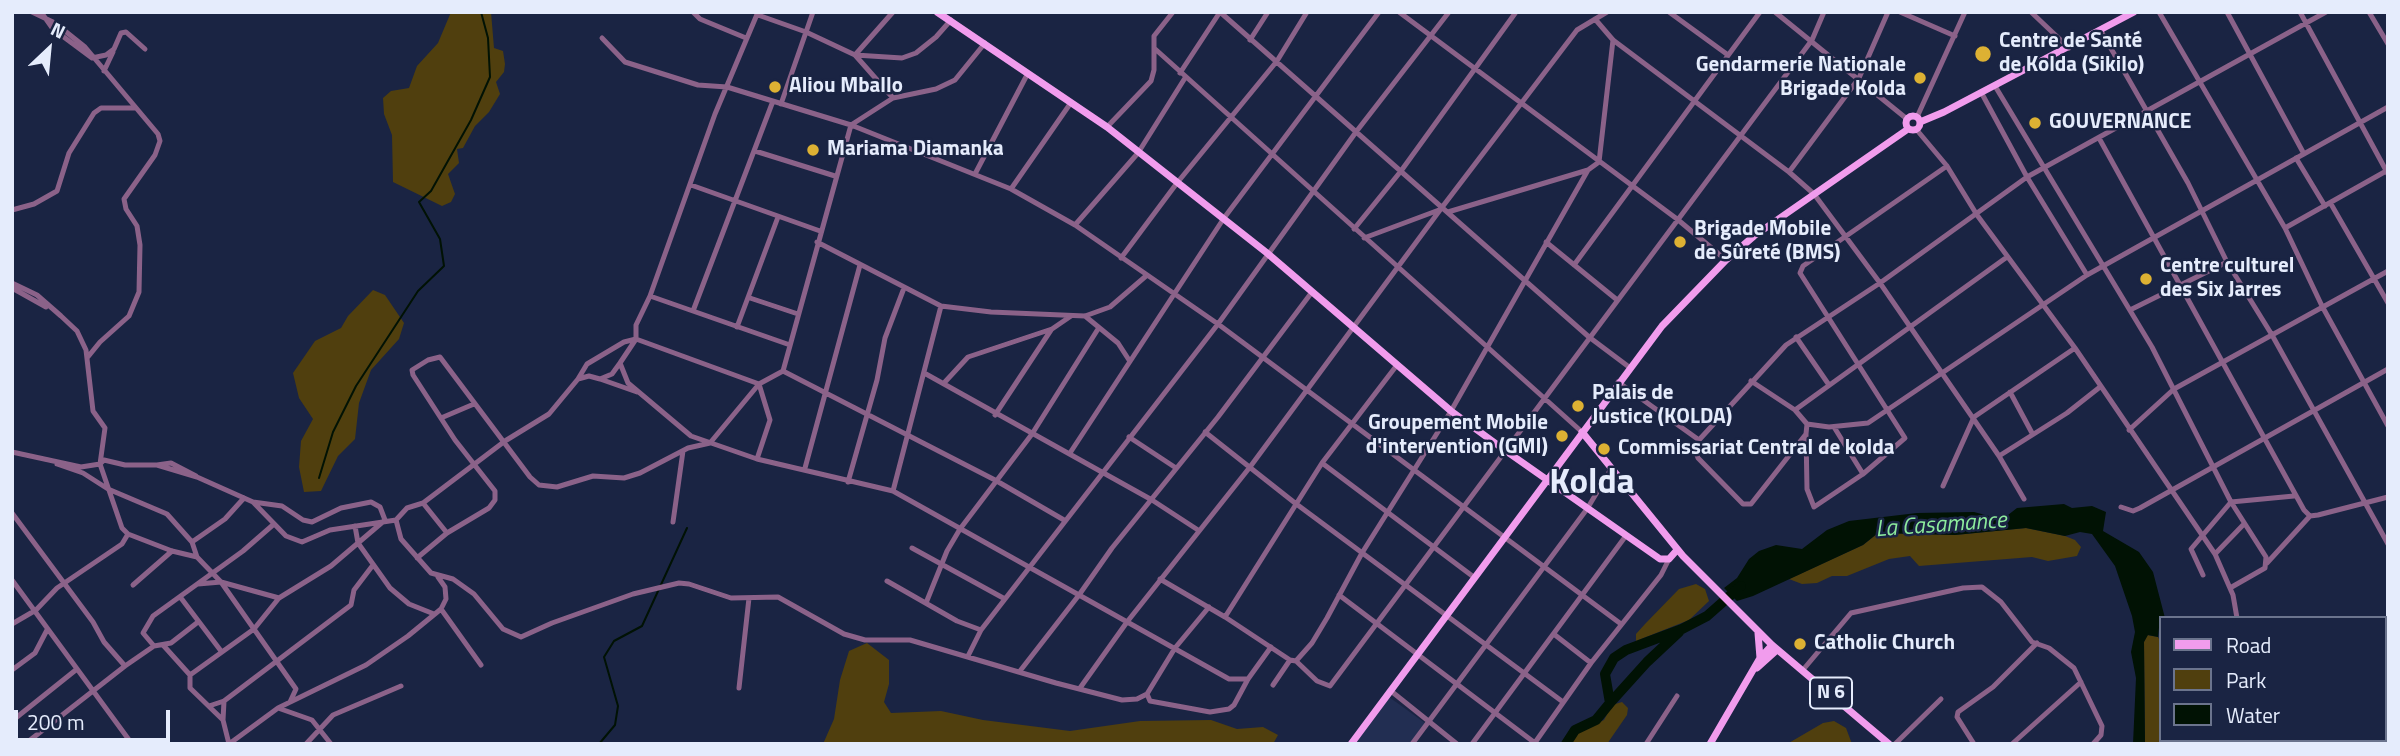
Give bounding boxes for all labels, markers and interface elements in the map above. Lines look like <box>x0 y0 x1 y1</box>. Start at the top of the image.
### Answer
north arrow <box>14 14 84 84</box>
text: N <box>46 14 71 46</box>
place label: Centre de Santé de Kolda (Sikilo) <box>1999 29 2144 79</box>
marker: Centre de Santé de Kolda (Sikilo) <box>1973 44 1993 64</box>
place label: Gendarmerie Nationale Brigade Kolda <box>1696 53 1906 103</box>
marker: Gendarmerie Nationale Brigade Kolda <box>1912 70 1928 86</box>
place label: Aliou Mballo <box>789 74 903 100</box>
marker: Aliou Mballo <box>767 79 783 95</box>
place label: GOUVERNANCE <box>2049 110 2191 136</box>
marker: GOUVERNANCE <box>2027 115 2043 131</box>
place label: Mariama Diamanka <box>827 137 1004 163</box>
marker: Mariama Diamanka <box>805 142 821 158</box>
place label: Brigade Mobile de Sûreté (BMS) <box>1694 217 1841 267</box>
marker: Brigade Mobile de Sûreté (BMS) <box>1672 234 1688 250</box>
place label: Centre culturel des Six Jarres <box>2160 254 2294 304</box>
marker: Centre culturel des Six Jarres <box>2138 271 2154 287</box>
place label: Palais de Justice (KOLDA) <box>1592 381 1732 431</box>
marker: Palais de Justice (KOLDA) <box>1570 398 1586 414</box>
place label: Groupement Mobile d'intervention (GMI) <box>1366 411 1548 461</box>
marker: Groupement Mobile d'intervention (GMI) <box>1554 428 1570 444</box>
place label: Commissariat Central de kolda <box>1618 436 1894 462</box>
marker: Commissariat Central de kolda <box>1596 441 1612 457</box>
district label: Kolda <box>1549 463 1635 505</box>
water label: La Casamance <box>1875 508 2007 544</box>
legend <box>2158 616 2386 742</box>
text: Road <box>2226 629 2271 661</box>
place label: Catholic Church <box>1814 631 1955 657</box>
marker: Catholic Church <box>1792 636 1808 652</box>
text: Park <box>2226 664 2266 696</box>
road number: N 6 <box>1810 678 1852 708</box>
scale bar <box>18 696 173 740</box>
text: Water <box>2226 699 2280 731</box>
text: 200 m <box>27 706 84 738</box>

